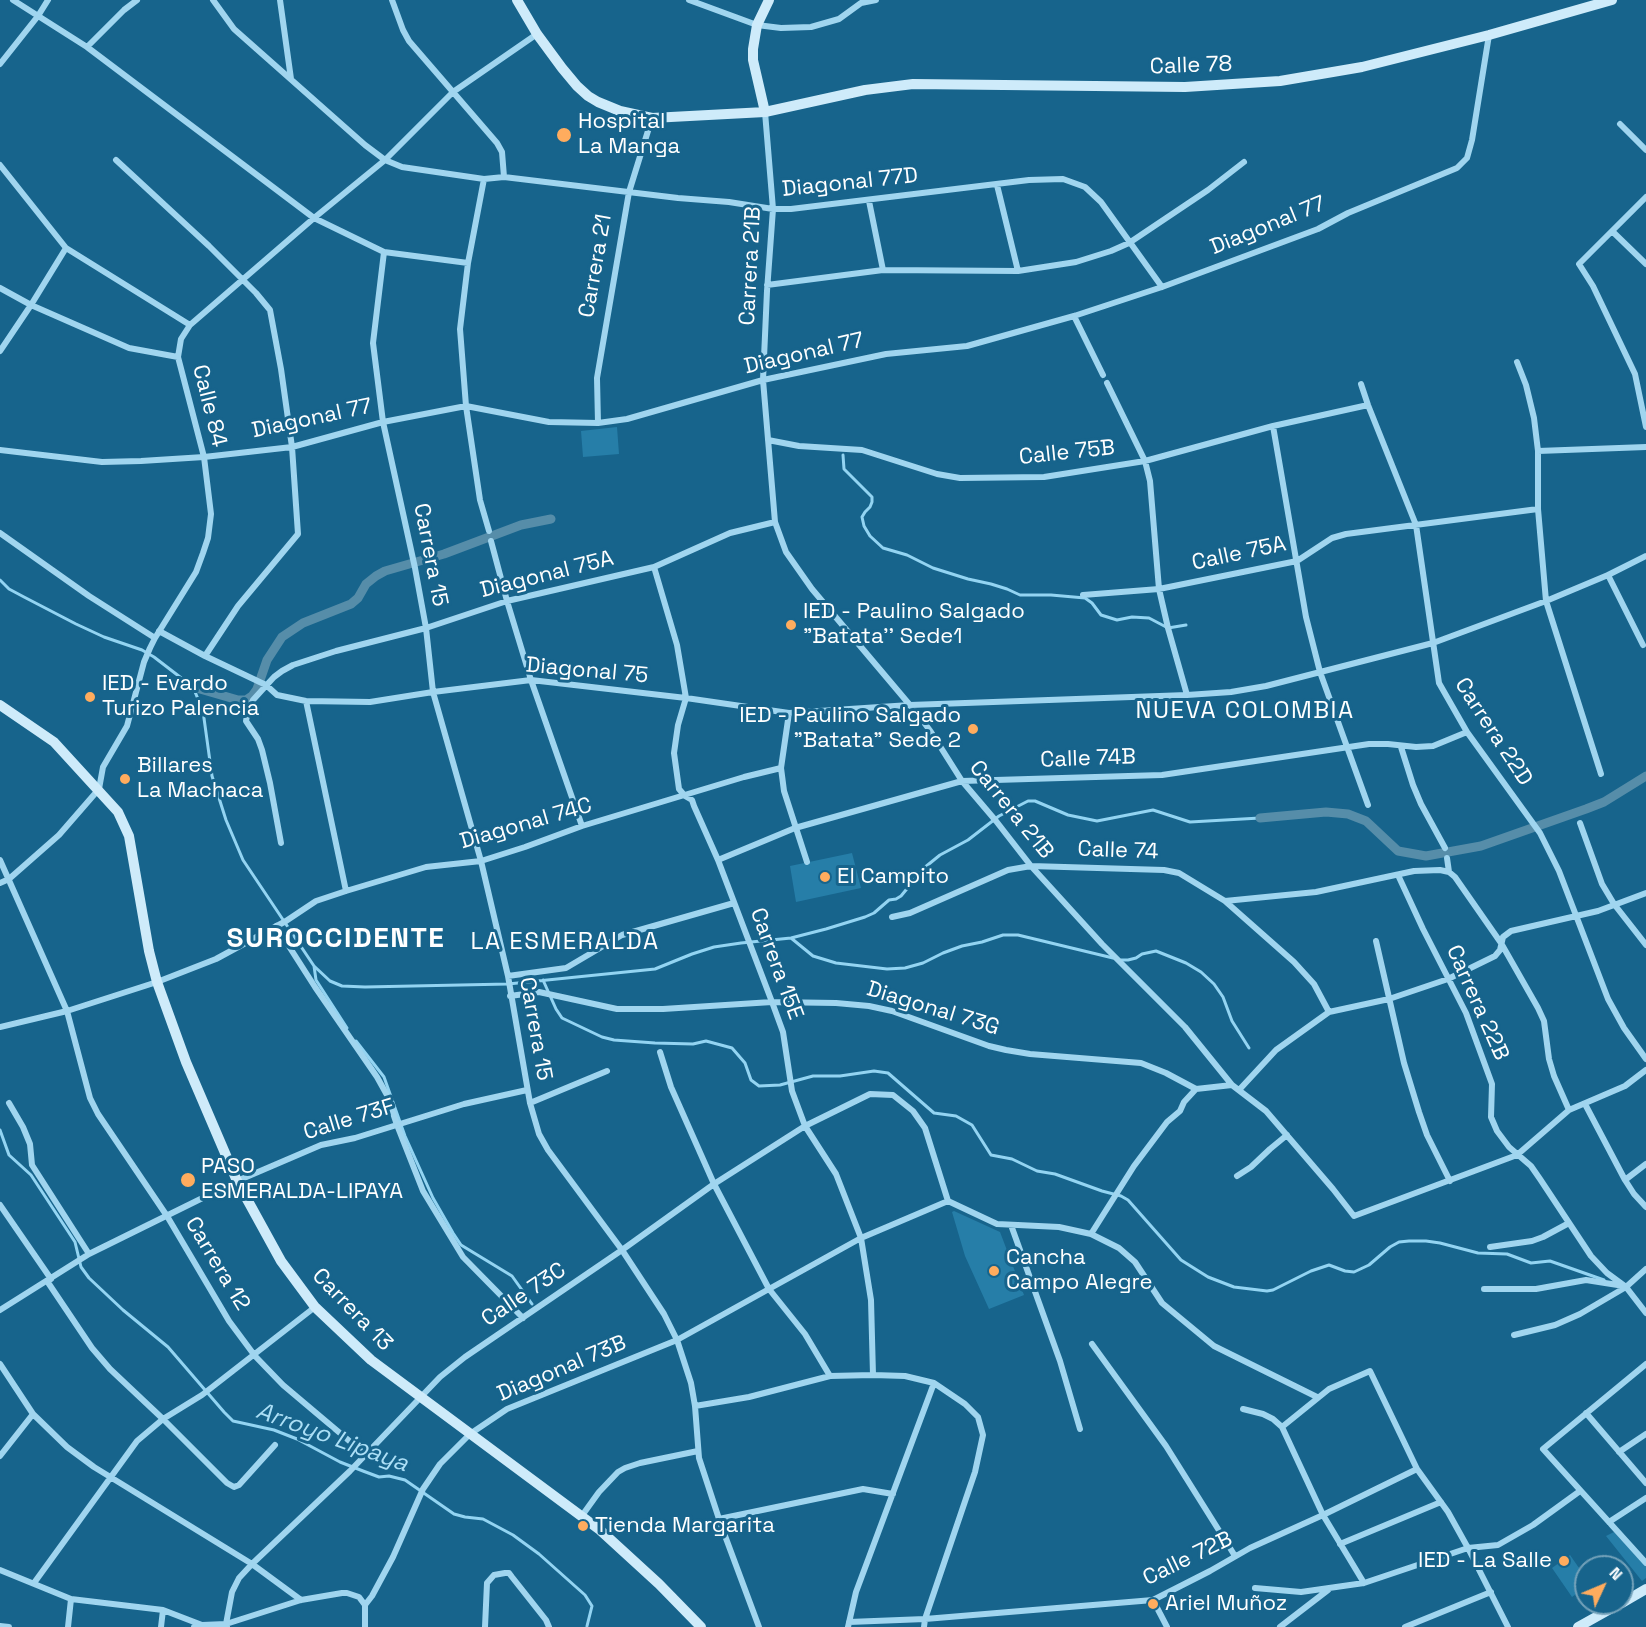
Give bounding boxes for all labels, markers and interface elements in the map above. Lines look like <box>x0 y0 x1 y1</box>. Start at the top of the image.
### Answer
street label: Calle 78 <box>1149 51 1233 81</box>
place label: Hospital La Manga <box>578 109 680 160</box>
marker: Hospital La Manga <box>555 126 573 144</box>
street label: Diagonal 77D <box>781 163 919 203</box>
street label: Diagonal 77 <box>1206 191 1330 261</box>
street label: Carrera 21B <box>735 206 767 326</box>
street label: Carrera 21 <box>574 212 618 320</box>
street label: Diagonal 77 <box>742 327 866 381</box>
street label: Calle 84 <box>186 362 232 450</box>
street label: Diagonal 77 <box>250 393 374 445</box>
street label: Calle 75B <box>1018 435 1116 471</box>
street label: Carrera 15 <box>407 501 453 609</box>
street label: Calle 75A <box>1189 531 1289 577</box>
street label: Diagonal 75A <box>477 546 617 604</box>
place label: IED - Paulino Salgado "Batata'' Sede1 <box>803 599 1025 650</box>
marker: IED - Paulino Salgado "Batata'' Sede1 <box>784 618 798 632</box>
street label: Diagonal 75 <box>525 652 649 690</box>
place label: IED - Evardo Turizo Palencia <box>102 671 259 722</box>
street label: Carrera 22D <box>1448 673 1538 791</box>
marker: IED - Evardo Turizo Palencia <box>83 690 97 704</box>
district label: NUEVA COLOMBIA <box>1135 697 1355 725</box>
place label: IED - Paulino Salgado "Batata" Sede 2 <box>739 703 961 754</box>
marker: IED - Paulino Salgado "Batata" Sede 2 <box>966 722 980 736</box>
street label: Calle 74B <box>1040 744 1136 774</box>
place label: Billares La Machaca <box>137 753 263 804</box>
street label: Carrera 21B <box>963 755 1059 865</box>
marker: Billares La Machaca <box>118 772 132 786</box>
street label: Diagonal 74C <box>457 793 595 855</box>
street label: Calle 74 <box>1077 836 1159 866</box>
place label: El Campito <box>837 864 949 890</box>
marker: El Campito <box>818 870 832 884</box>
street label: Carrera 15E <box>744 905 808 1023</box>
district label: SUROCCIDENTE <box>227 922 445 956</box>
district label: LA ESMERALDA <box>470 928 660 956</box>
street label: Carrera 22B <box>1440 941 1514 1065</box>
street label: Carrera 15 <box>513 975 557 1083</box>
street label: Diagonal 73G <box>863 976 1003 1042</box>
street label: Calle 73F <box>300 1094 398 1146</box>
place label: PASO ESMERALDA-LIPAYA <box>201 1154 403 1206</box>
marker: PASO ESMERALDA-LIPAYA <box>179 1171 197 1189</box>
street label: Carrera 12 <box>179 1212 255 1316</box>
place label: Cancha Campo Alegre <box>1006 1245 1152 1296</box>
street label: Calle 73C <box>477 1257 571 1333</box>
street label: Carrera 13 <box>306 1263 398 1357</box>
marker: Cancha Campo Alegre <box>987 1264 1001 1278</box>
street label: Diagonal 73B <box>494 1330 630 1408</box>
water label: Arroyo Lipaya <box>252 1397 412 1479</box>
place label: Tienda Margarita <box>595 1513 775 1539</box>
marker: Tienda Margarita <box>576 1519 590 1533</box>
street label: Calle 72B <box>1139 1526 1237 1592</box>
place label: IED - La Salle <box>1418 1548 1552 1574</box>
marker: IED - La Salle <box>1557 1554 1571 1568</box>
north arrow <box>1574 1555 1634 1615</box>
text: N <box>1605 1562 1627 1585</box>
place label: Ariel Muñoz <box>1165 1591 1287 1617</box>
marker: Ariel Muñoz <box>1146 1597 1160 1611</box>

